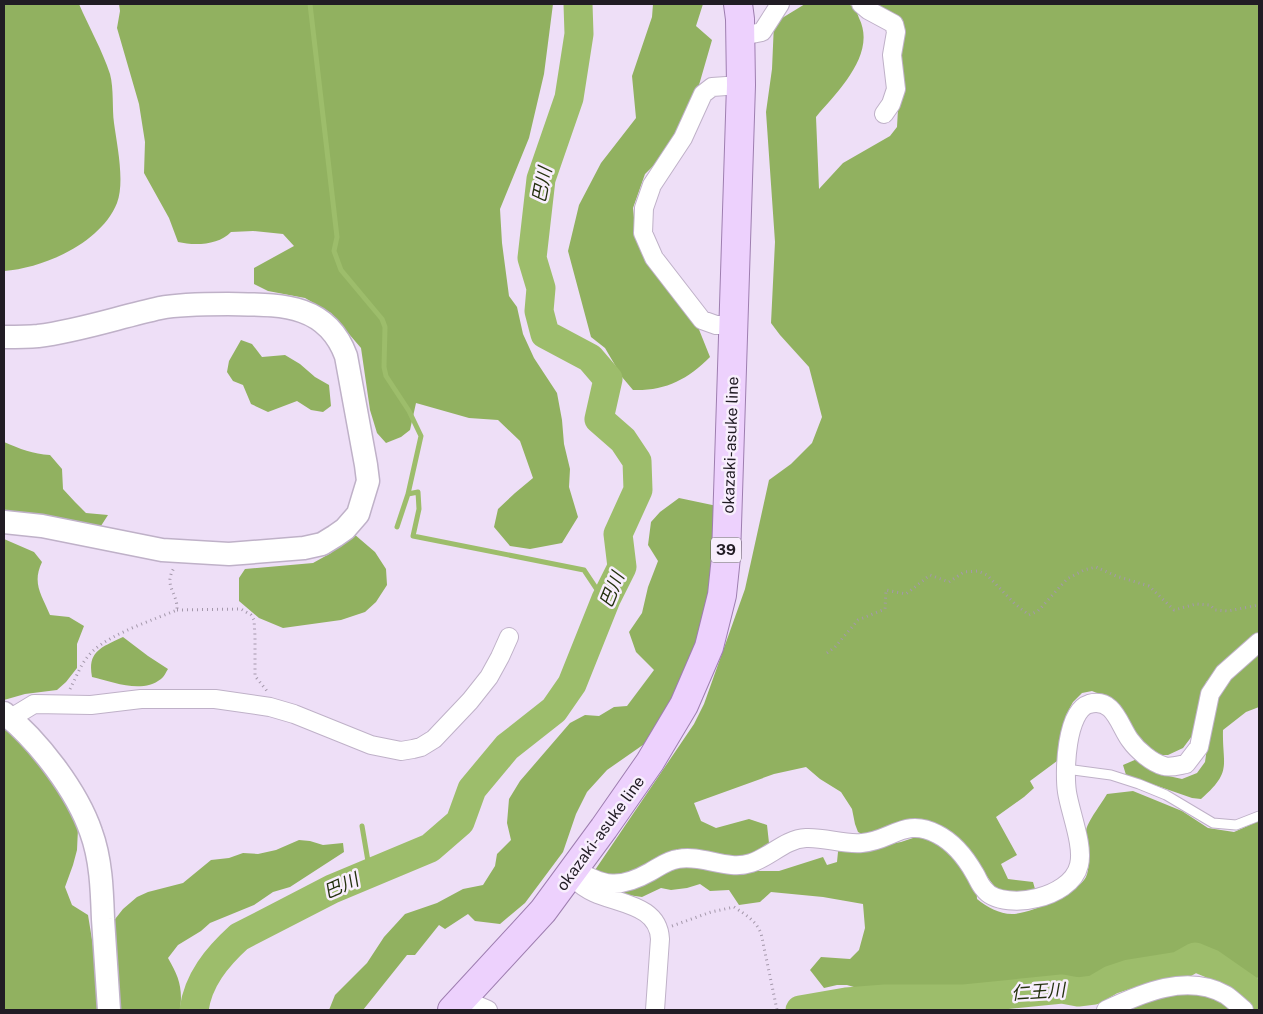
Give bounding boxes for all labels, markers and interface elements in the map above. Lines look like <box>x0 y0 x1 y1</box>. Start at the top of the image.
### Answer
water label: 巴川 <box>528 163 556 205</box>
street label: okazaki-asuke line <box>719 376 742 514</box>
road number: 39 <box>711 538 741 562</box>
water label: 巴川 <box>595 567 629 610</box>
street label: okazaki-asuke line <box>552 772 648 894</box>
water label: 巴川 <box>320 868 363 902</box>
water label: 仁王川 <box>1010 979 1068 1004</box>

